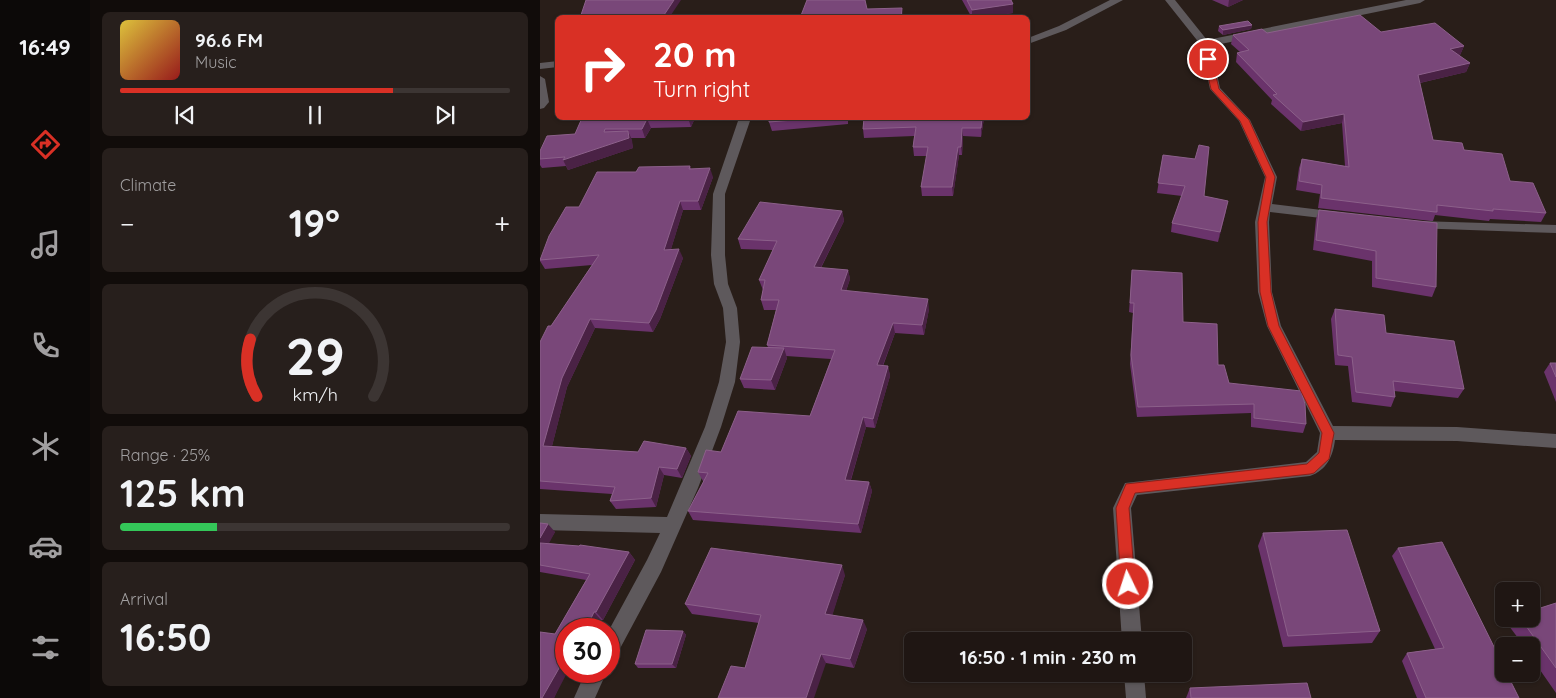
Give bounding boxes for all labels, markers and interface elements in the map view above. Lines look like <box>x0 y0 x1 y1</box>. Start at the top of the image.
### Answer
text: 96.6 FM <box>195 28 263 52</box>
text: 20 m <box>653 32 736 76</box>
text: 16:49 <box>19 33 71 61</box>
icon: right <box>570 35 635 100</box>
pin <box>1187 38 1229 80</box>
icon: arrive <box>1194 45 1222 73</box>
text: Music <box>195 52 237 72</box>
text: Turn right <box>653 75 750 103</box>
icon: previous <box>171 101 199 129</box>
icon: pause <box>301 101 329 129</box>
icon: next <box>431 101 459 129</box>
icon: directions <box>28 127 63 162</box>
text: Climate <box>120 175 176 195</box>
text: 19° <box>289 199 340 247</box>
text: − <box>120 206 135 241</box>
text: + <box>494 206 510 241</box>
icon: music <box>28 227 63 262</box>
text: 29 <box>285 323 345 388</box>
icon: phone <box>28 328 63 363</box>
text: km/h <box>292 383 338 405</box>
icon: climate <box>28 429 63 464</box>
text: Range · 25% <box>120 445 210 465</box>
text: 125 km <box>120 469 246 517</box>
icon: car <box>28 529 63 564</box>
position arrow <box>1101 557 1153 609</box>
map controls <box>1495 582 1540 682</box>
button: + <box>1495 582 1540 627</box>
text: Arrival <box>120 589 168 609</box>
text: 16:50 <box>120 613 211 661</box>
speed limit sign: 30 <box>555 618 620 683</box>
icon: filters <box>28 630 63 665</box>
button: − <box>1495 637 1540 682</box>
text: 16:50 · 1 min · 230 m <box>960 645 1136 669</box>

